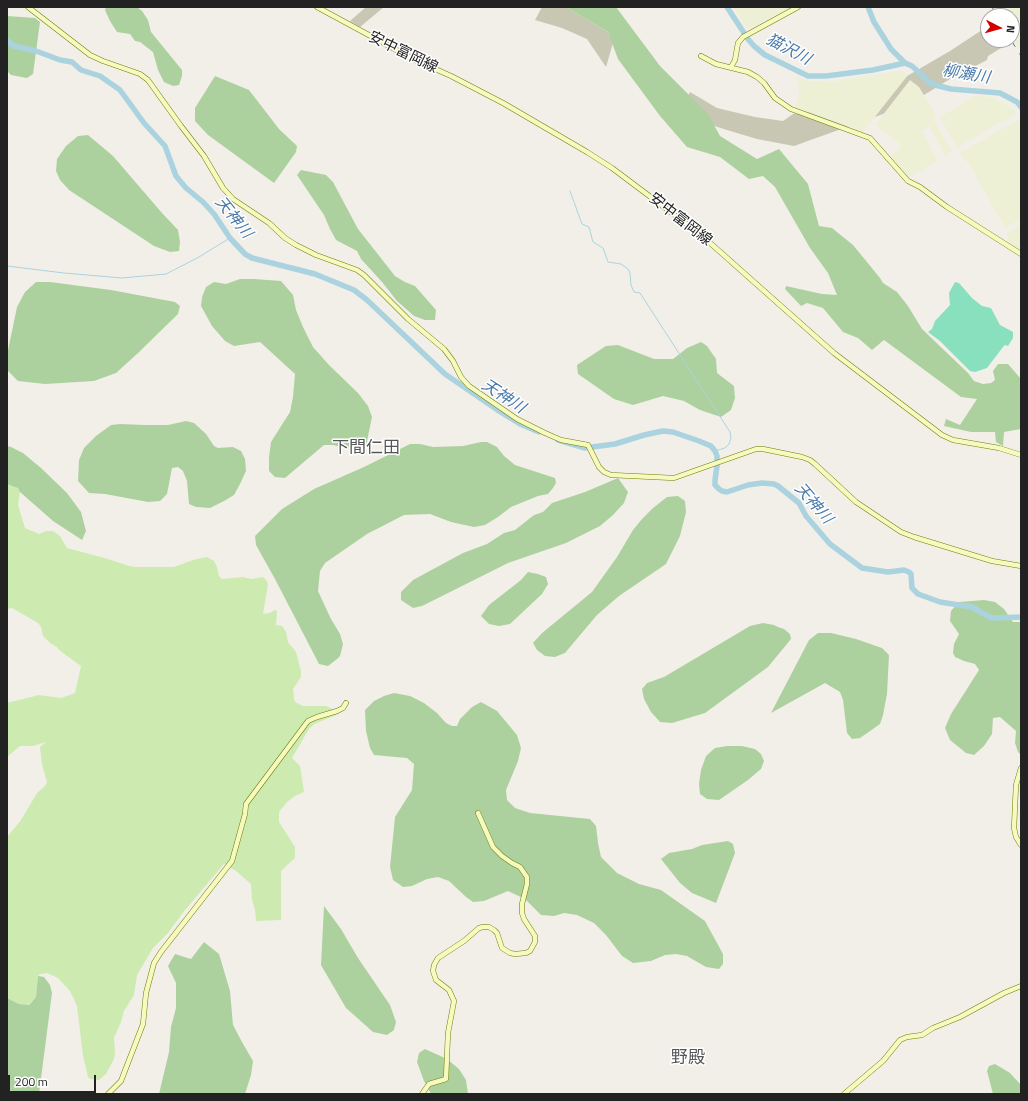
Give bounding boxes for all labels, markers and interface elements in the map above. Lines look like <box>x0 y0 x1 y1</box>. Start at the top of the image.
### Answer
north arrow <box>980 8 1020 48</box>
text: N <box>1003 25 1019 34</box>
street label: 安中富岡線 <box>365 28 441 78</box>
water label: 猫沢川 <box>762 30 814 70</box>
water label: 柳瀬川 <box>941 62 991 88</box>
street label: 安中富岡線 <box>645 190 715 250</box>
water label: 天神川 <box>210 193 256 243</box>
water label: 天神川 <box>478 376 528 418</box>
district label: 下間仁田 <box>332 439 400 459</box>
water label: 天神川 <box>790 480 836 528</box>
district label: 野殿 <box>671 1049 705 1069</box>
scale bar <box>10 1067 98 1093</box>
text: 200 m <box>15 1072 48 1091</box>

